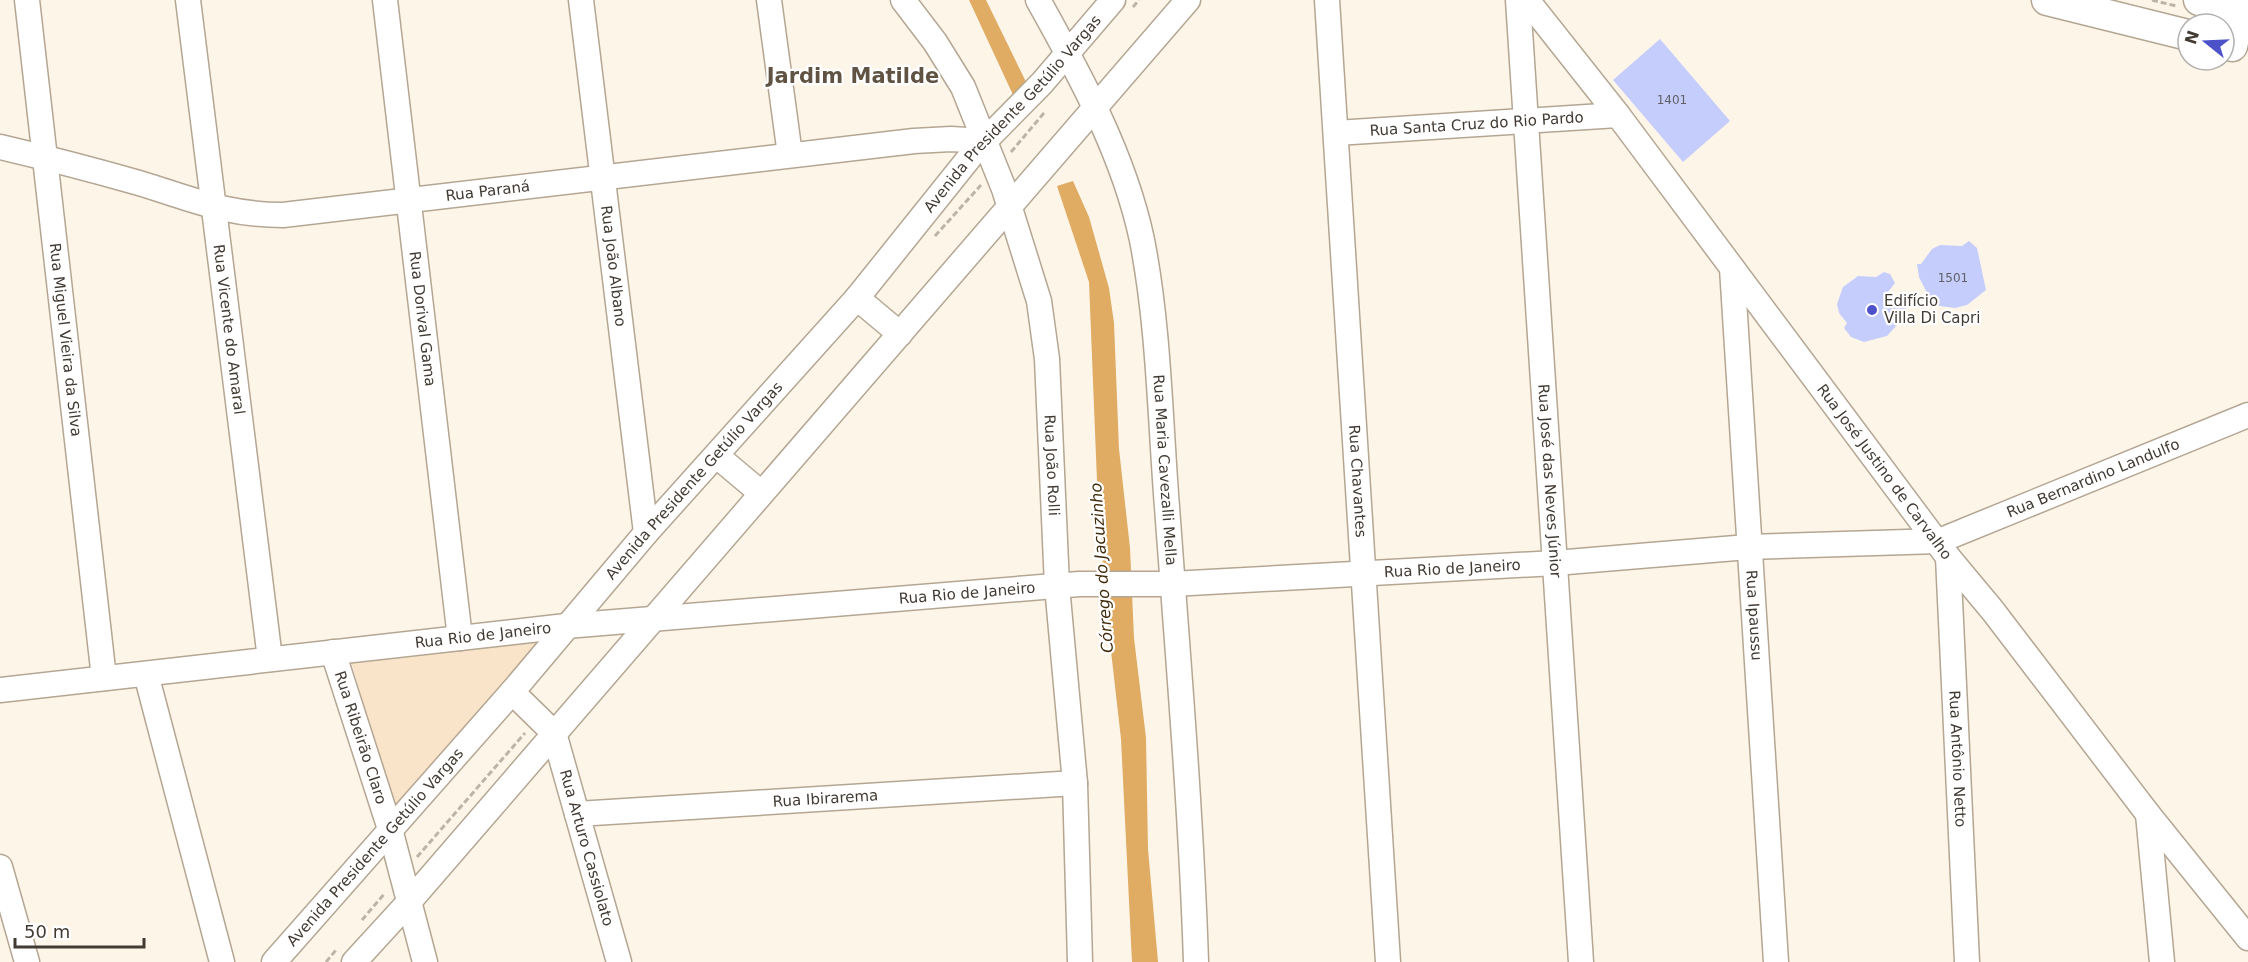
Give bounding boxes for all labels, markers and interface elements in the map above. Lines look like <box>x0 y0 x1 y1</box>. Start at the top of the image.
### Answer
street label: Avenida Presidente Getúlio Vargas <box>920 11 1105 216</box>
north arrow <box>2176 12 2236 72</box>
text: N <box>2181 28 2203 47</box>
district label: Jardim Matilde <box>765 64 939 88</box>
house number: 1401 <box>1657 93 1687 107</box>
street label: Rua Santa Cruz do Rio Pardo <box>1369 108 1584 140</box>
street label: Rua Paraná <box>445 177 531 205</box>
street label: Rua João Albano <box>597 204 630 328</box>
street label: Rua Miguel Vieira da Silva <box>46 242 86 438</box>
street label: Rua Vicente do Amaral <box>209 243 249 416</box>
street label: Rua Dorival Gama <box>406 250 439 387</box>
house number: 1501 <box>1938 271 1968 285</box>
place label: Edifício Villa Di Capri <box>1884 292 1980 327</box>
marker: Edifício Villa Di Capri <box>1865 303 1879 317</box>
street label: Rua Maria Cavezalli Mella <box>1149 374 1180 566</box>
street label: Avenida Presidente Getúlio Vargas <box>602 378 787 583</box>
street label: Rua José Justino de Carvalho <box>1813 381 1956 563</box>
street label: Rua José das Neves Júnior <box>1534 383 1565 579</box>
street label: Rua João Rolli <box>1040 414 1063 516</box>
street label: Rua Chavantes <box>1345 424 1370 538</box>
street label: Rua Bernardino Landulfo <box>2004 435 2182 522</box>
water label: Córrego do Jacuzinho <box>1086 482 1117 654</box>
street label: Rua Rio de Janeiro <box>1383 556 1521 581</box>
street label: Rua Ipaussu <box>1742 569 1766 661</box>
street label: Rua Rio de Janeiro <box>898 579 1036 608</box>
street label: Rua Rio de Janeiro <box>414 619 552 652</box>
street label: Rua Ribeirão Claro <box>331 669 390 807</box>
street label: Rua Antônio Netto <box>1945 690 1970 828</box>
street label: Avenida Presidente Getúlio Vargas <box>283 744 467 950</box>
street label: Rua Arturo Cassiolato <box>556 767 617 928</box>
street label: Rua Ibirarema <box>772 786 879 811</box>
scale bar <box>15 911 144 949</box>
text: 50 m <box>24 921 70 942</box>

